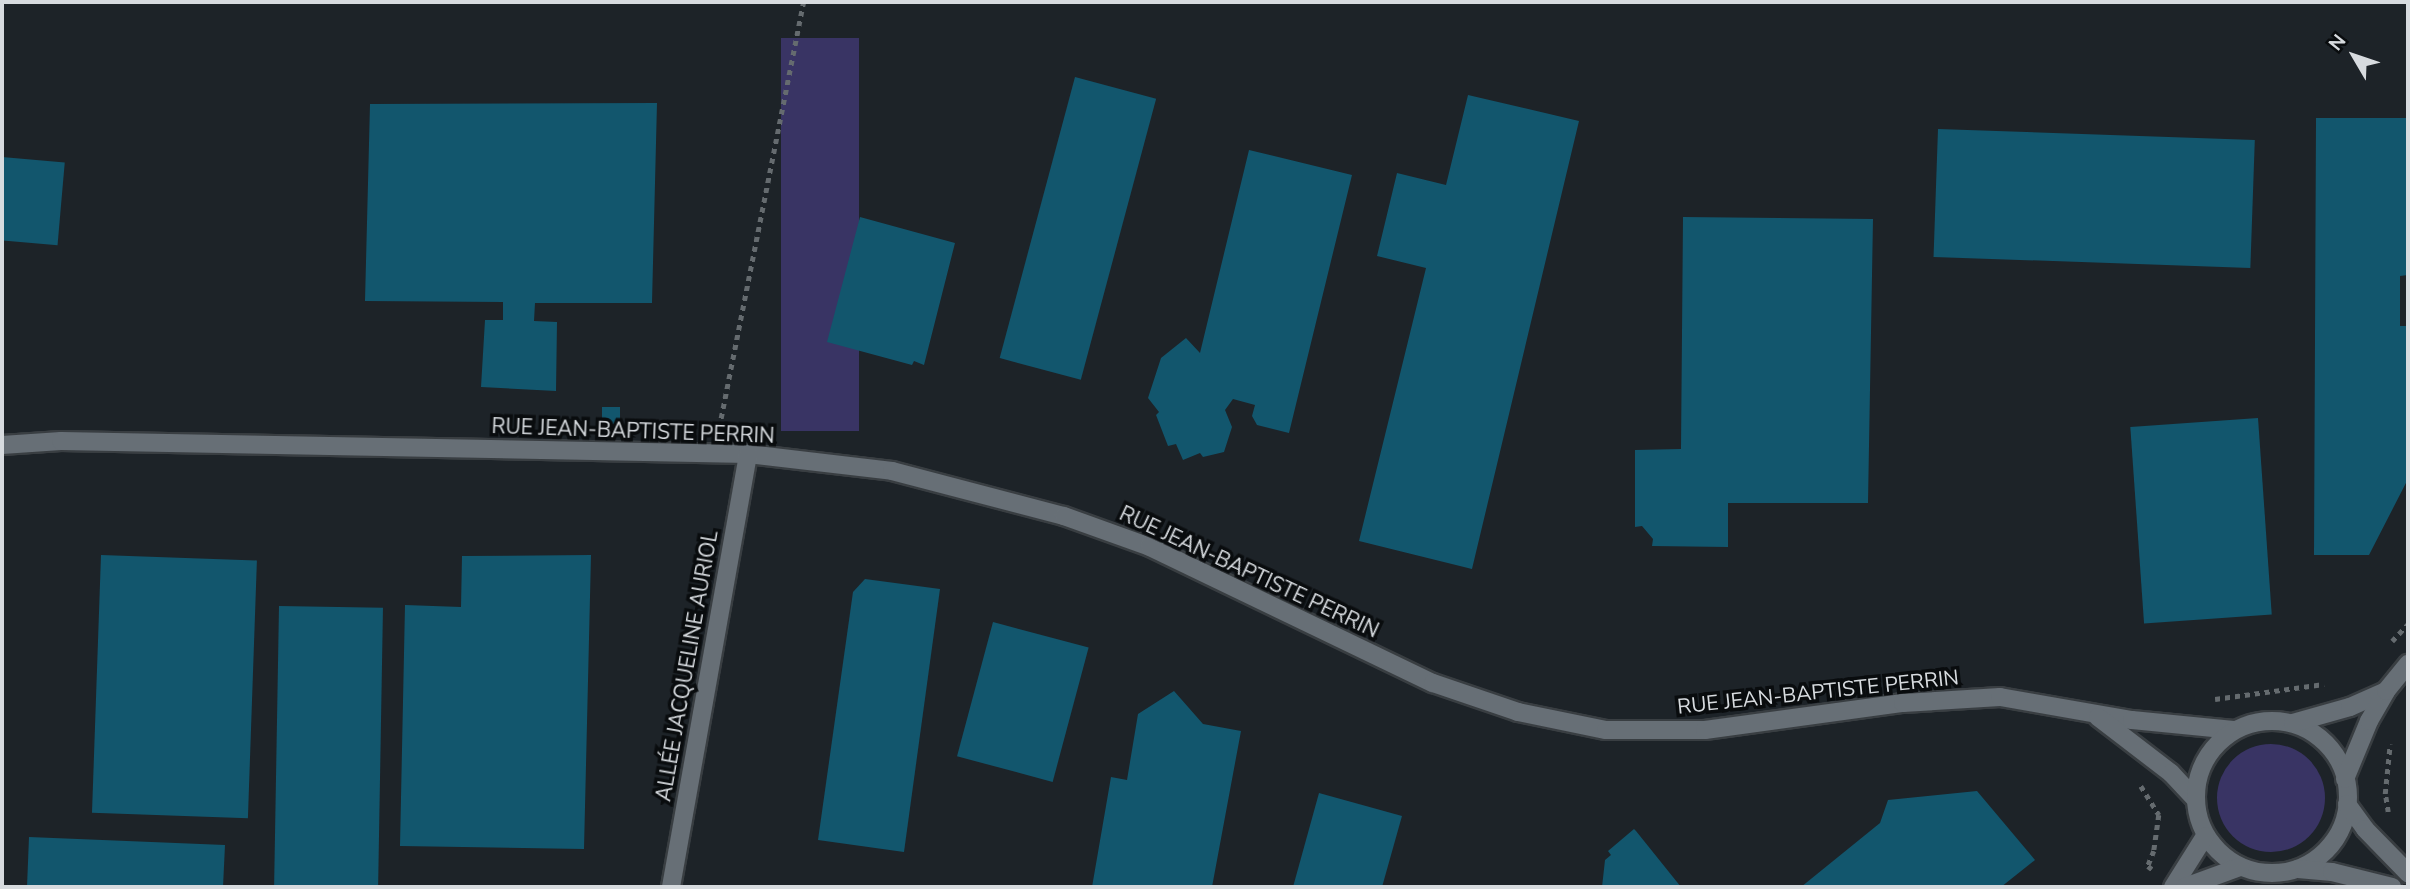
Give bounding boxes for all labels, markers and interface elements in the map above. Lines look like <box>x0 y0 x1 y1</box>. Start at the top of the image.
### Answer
north arrow <box>2319 21 2389 91</box>
text: N <box>2323 29 2352 56</box>
street label: RUE JEAN-BAPTISTE PERRIN <box>491 413 775 449</box>
street label: RUE JEAN-BAPTISTE PERRIN <box>1115 501 1383 643</box>
street label: ALLÉE JACQUELINE AURIOL <box>651 529 723 803</box>
street label: RUE JEAN-BAPTISTE PERRIN <box>1676 665 1960 719</box>

